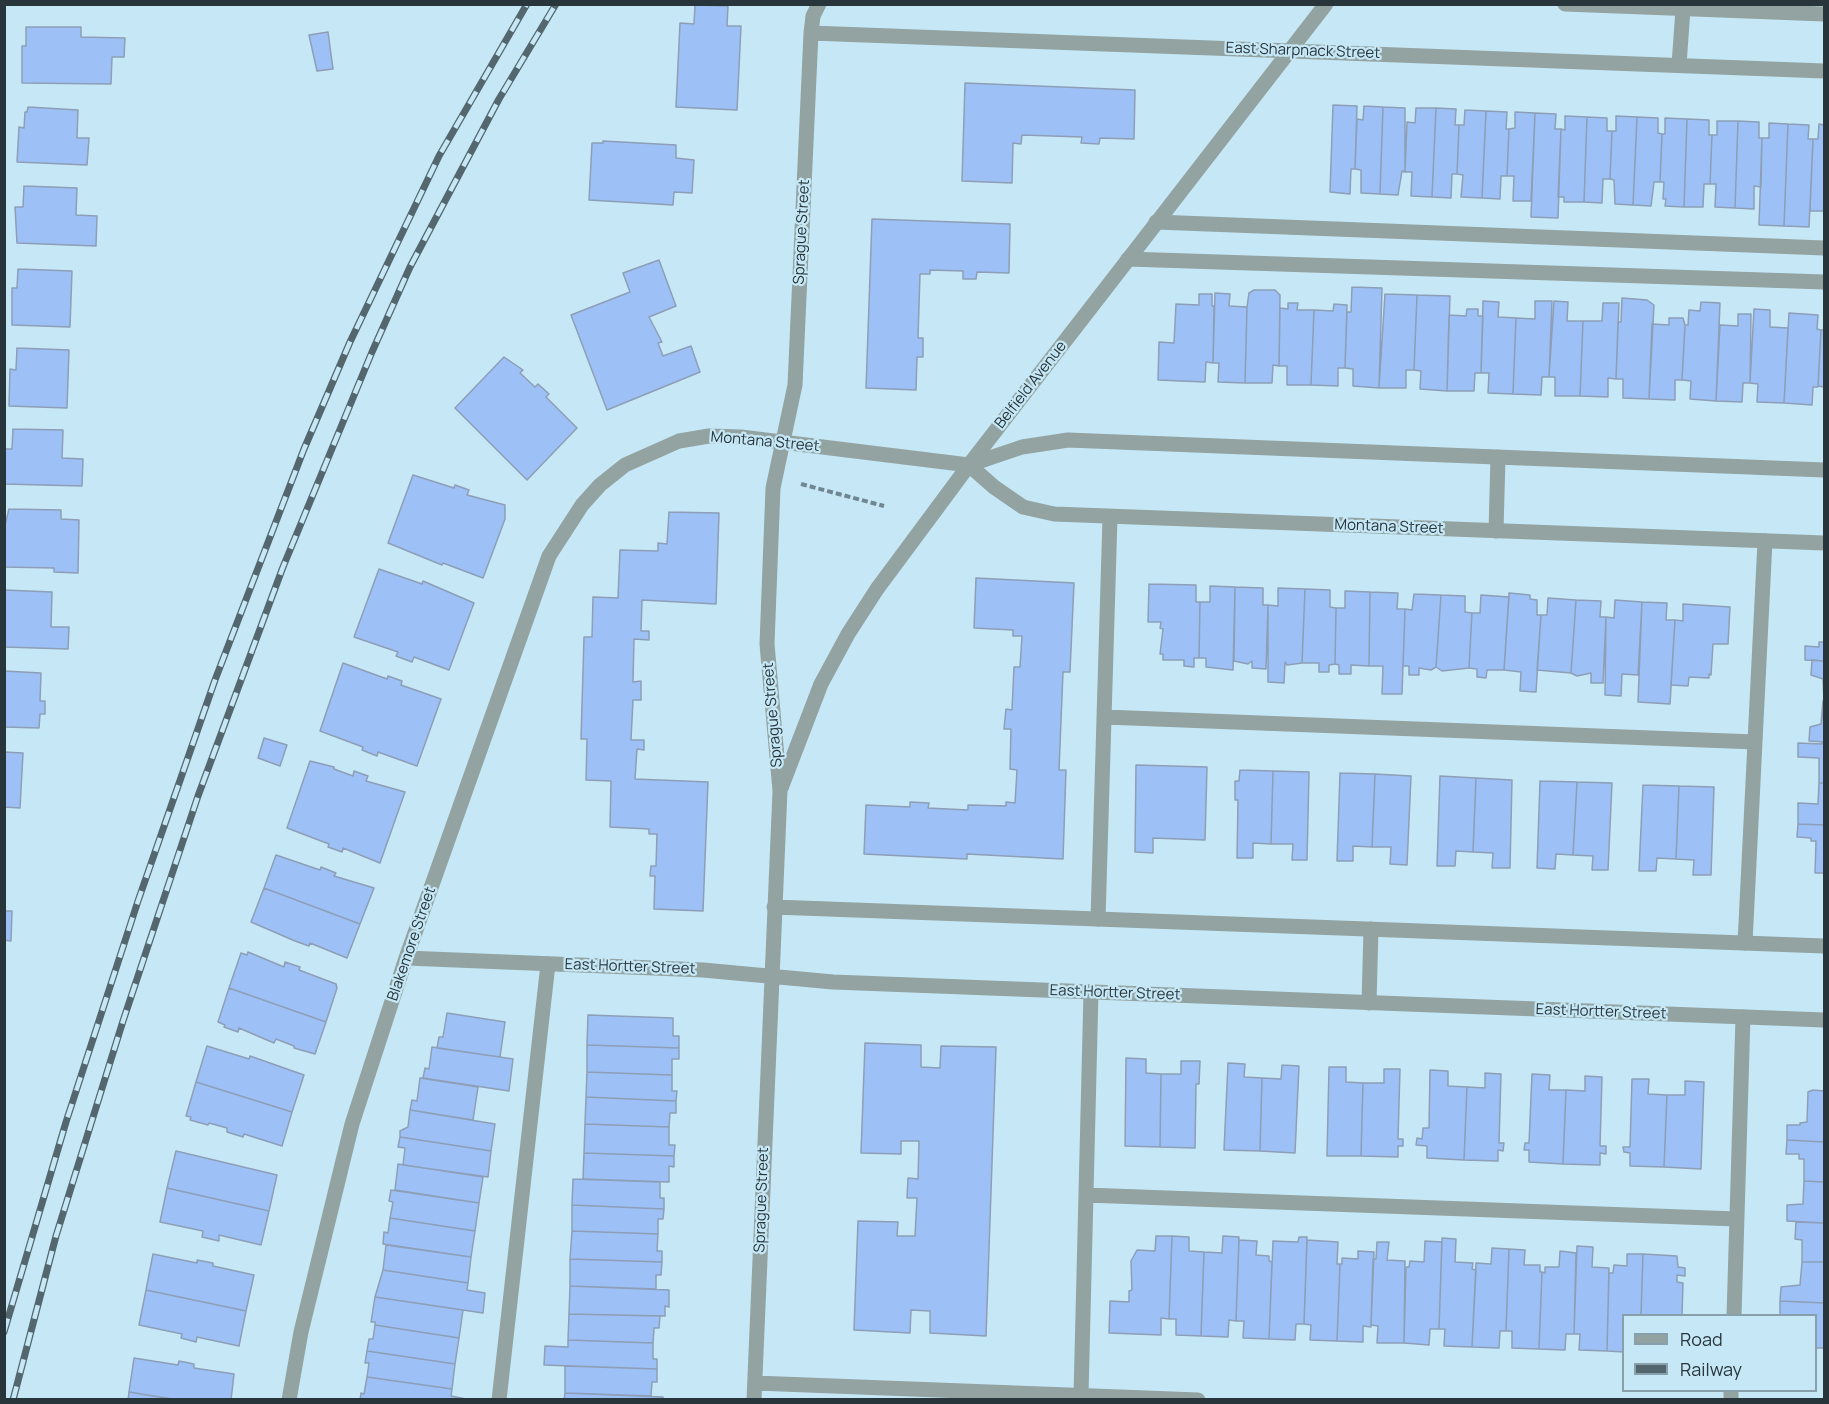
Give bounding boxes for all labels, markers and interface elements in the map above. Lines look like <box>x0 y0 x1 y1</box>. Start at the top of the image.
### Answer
street label: East Sharpnack Street <box>1225 39 1381 63</box>
street label: Sprague Street <box>790 179 814 285</box>
street label: Belfield Avenue <box>991 338 1071 432</box>
street label: Montana Street <box>710 428 820 456</box>
street label: Montana Street <box>1334 516 1444 538</box>
street label: Sprague Street <box>759 662 787 768</box>
street label: Blakemore Street <box>384 885 440 1003</box>
street label: East Hortter Street <box>564 956 696 978</box>
street label: East Hortter Street <box>1049 982 1181 1004</box>
street label: East Hortter Street <box>1535 1001 1667 1023</box>
street label: Sprague Street <box>751 1147 773 1253</box>
legend <box>1622 1314 1817 1392</box>
text: Road <box>1680 1327 1723 1351</box>
text: Railway <box>1680 1357 1742 1381</box>

